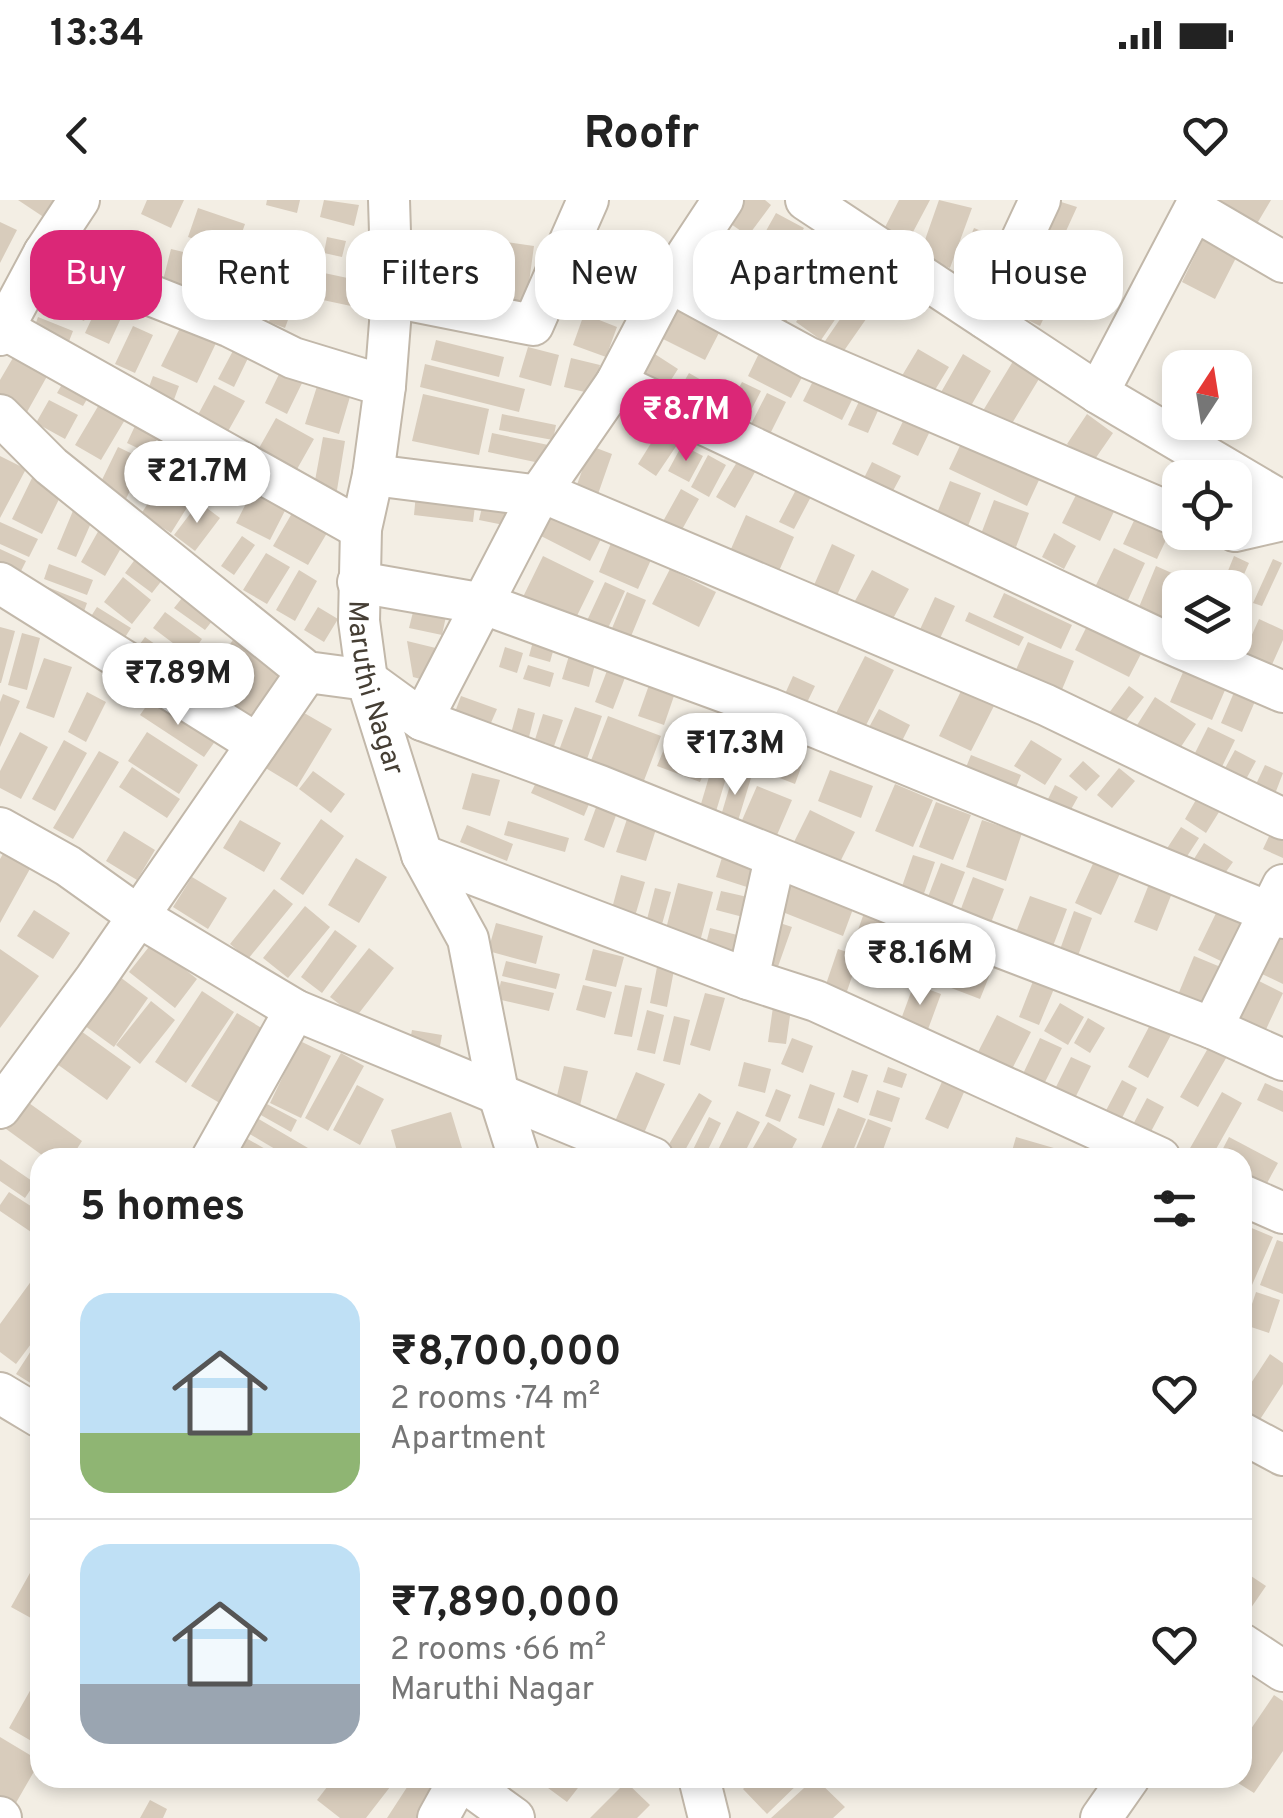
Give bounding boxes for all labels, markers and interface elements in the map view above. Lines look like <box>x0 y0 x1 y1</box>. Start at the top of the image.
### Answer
text: 13:34 <box>50 11 144 60</box>
text: Roofr <box>584 107 699 164</box>
icon: back <box>50 108 105 163</box>
icon: heart <box>1178 108 1233 163</box>
chip: Buy <box>30 230 162 320</box>
chip: Rent <box>182 230 326 320</box>
chip: Filters <box>346 230 515 320</box>
chip: New <box>535 230 673 320</box>
chip: Apartment <box>693 230 934 320</box>
chip: House <box>954 230 1123 320</box>
north arrow <box>1162 350 1252 440</box>
map controls <box>1162 350 1252 660</box>
pin: ₹8.7M <box>616 379 756 464</box>
text: ₹8.7M <box>642 391 730 431</box>
pin: ₹21.7M <box>116 441 278 526</box>
text: ₹21.7M <box>146 453 248 493</box>
button: locate <box>1162 460 1252 550</box>
button: layers <box>1162 570 1252 660</box>
street label: Maruthi Nagar <box>338 600 411 780</box>
pin: ₹7.89M <box>97 643 259 728</box>
text: ₹7.89M <box>124 655 232 695</box>
pin: ₹17.3M <box>654 713 816 798</box>
text: ₹17.3M <box>685 725 785 765</box>
pin: ₹8.16M <box>839 923 1001 1008</box>
text: ₹8.16M <box>867 935 973 975</box>
icon: filters <box>1147 1181 1202 1236</box>
text: 5 homes <box>80 1182 245 1235</box>
text: ₹8,700,000 <box>390 1327 622 1380</box>
icon: home <box>160 1333 280 1453</box>
icon: heart <box>1147 1366 1202 1421</box>
text: 2 rooms · 74 m² <box>390 1380 600 1420</box>
text: Apartment <box>390 1420 546 1460</box>
text: ₹7,890,000 <box>390 1578 621 1631</box>
icon: home <box>160 1584 280 1704</box>
icon: heart <box>1147 1617 1202 1672</box>
text: 2 rooms · 66 m² <box>390 1631 606 1671</box>
text: Maruthi Nagar <box>390 1671 594 1711</box>

